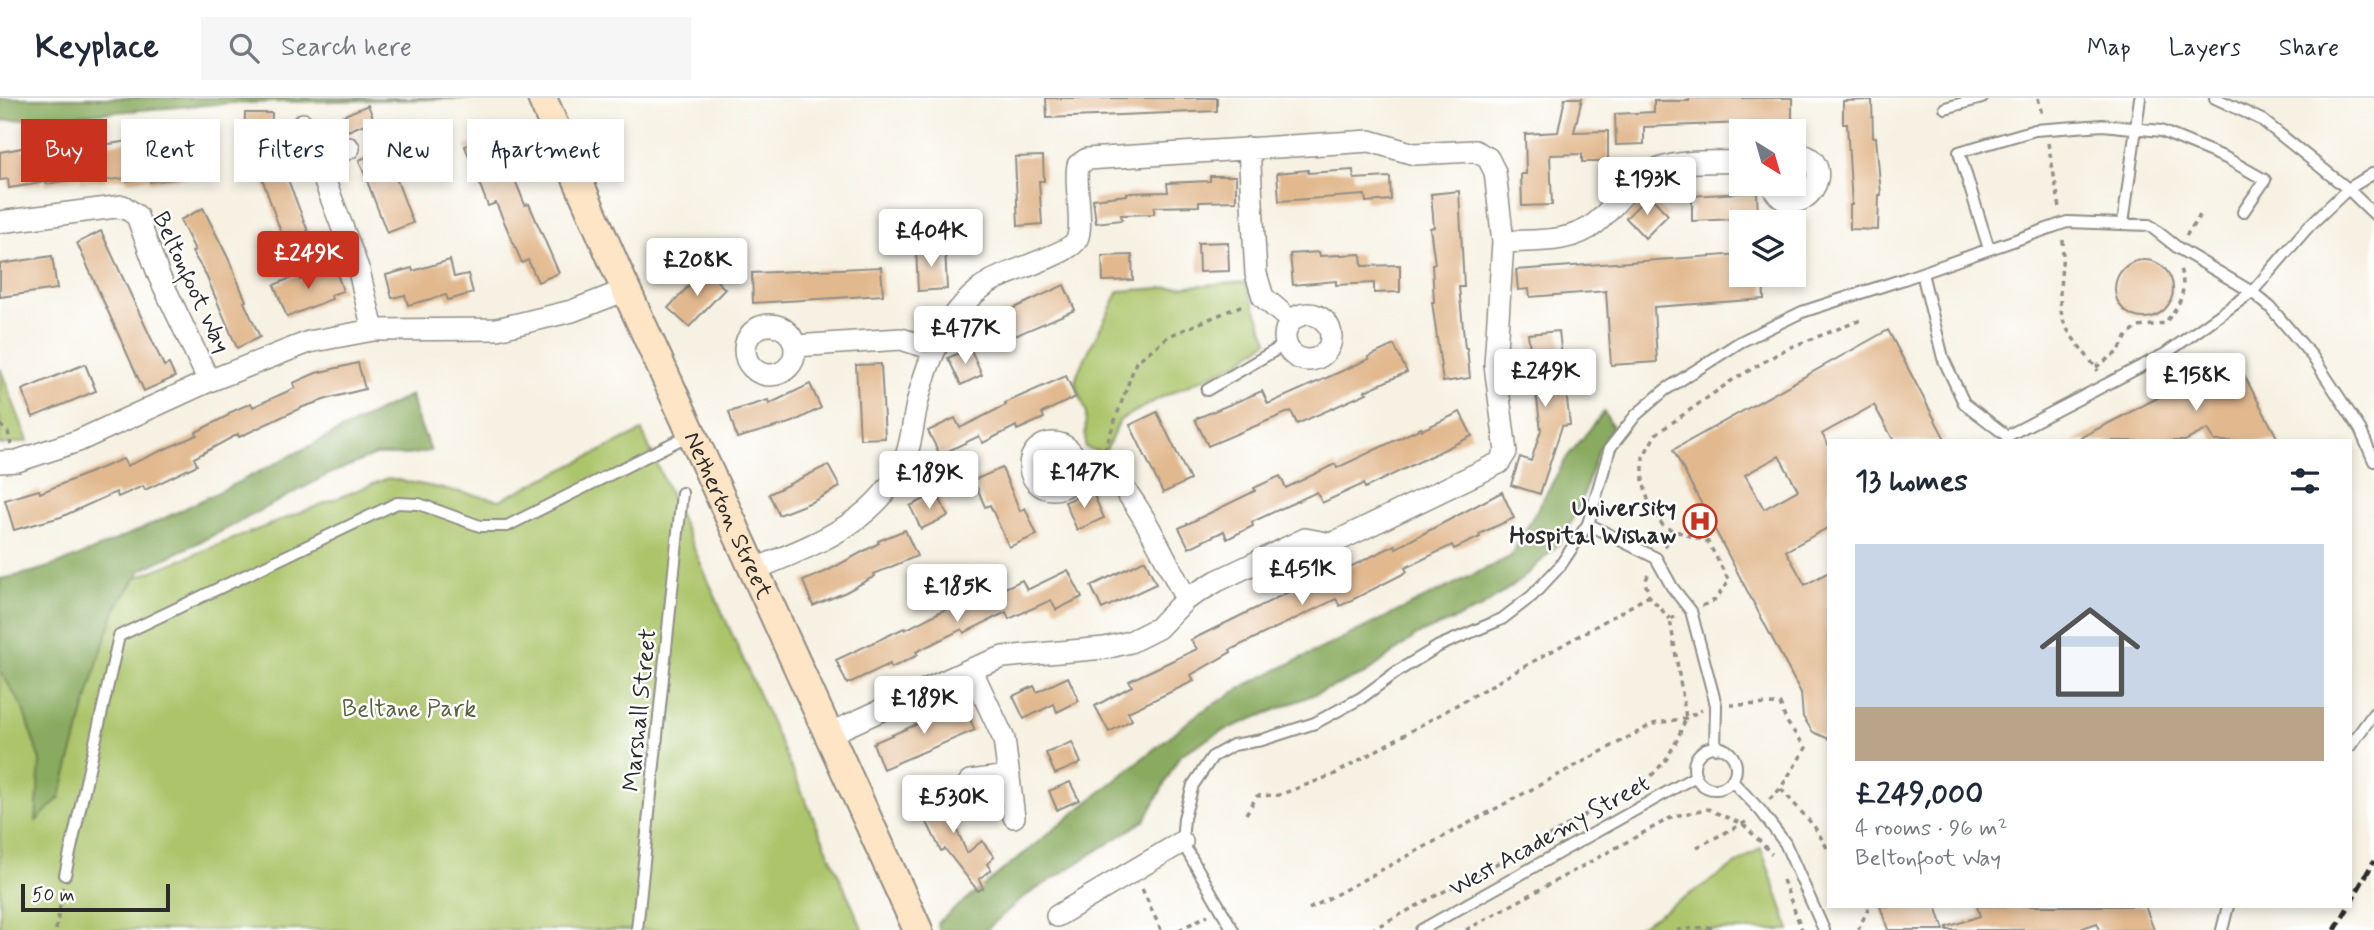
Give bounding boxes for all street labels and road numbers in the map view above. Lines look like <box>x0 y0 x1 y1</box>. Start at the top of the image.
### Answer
street label: Beltonfoot Way <box>143 207 237 359</box>
street label: Netherton Street <box>676 427 779 604</box>
street label: Marshall Street <box>617 627 664 793</box>
street label: West Academy Street <box>1444 768 1655 904</box>

